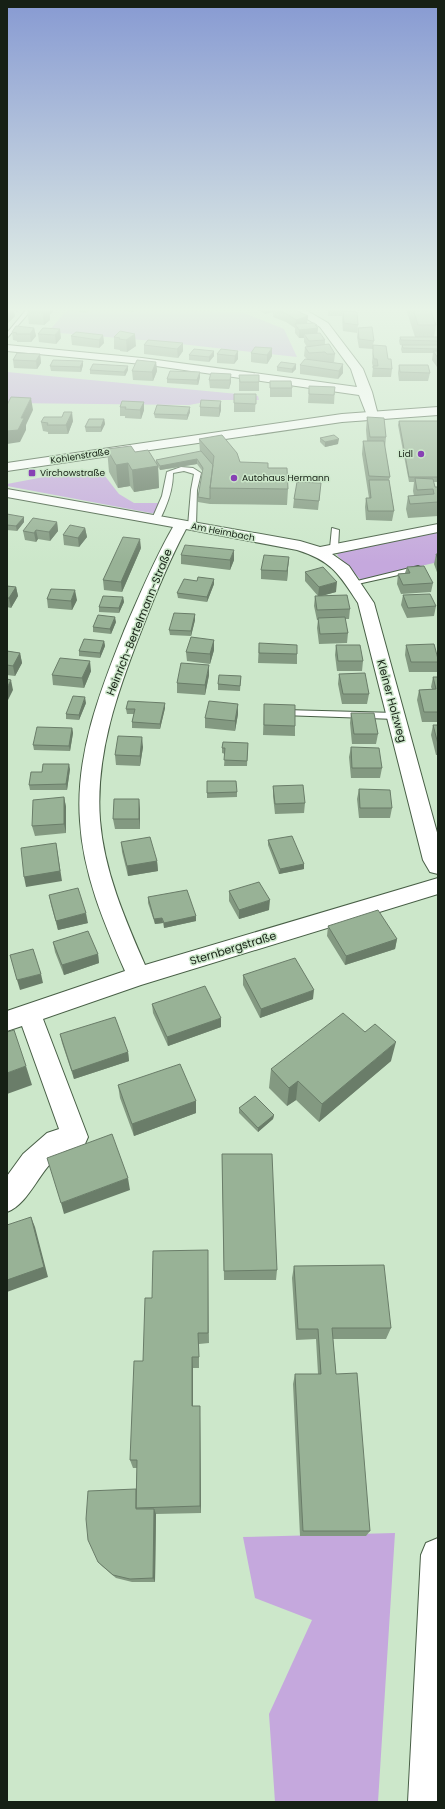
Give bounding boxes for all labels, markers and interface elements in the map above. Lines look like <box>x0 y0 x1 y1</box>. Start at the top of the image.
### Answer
street label: Kohlenstraße <box>50 445 111 467</box>
place label: Lidl <box>399 448 413 460</box>
marker: Lidl <box>416 449 426 459</box>
place label: Virchowstraße <box>40 467 106 479</box>
marker: Virchowstraße <box>27 468 37 478</box>
place label: Autohaus Hermann <box>242 472 330 484</box>
marker: Autohaus Hermann <box>229 473 239 483</box>
street label: Am Heimbach <box>190 520 256 544</box>
street label: Heinrich-Bertelmann-Straße <box>102 546 176 698</box>
street label: Kleiner Holzweg <box>373 658 411 744</box>
street label: Sternbergstraße <box>188 927 278 969</box>

